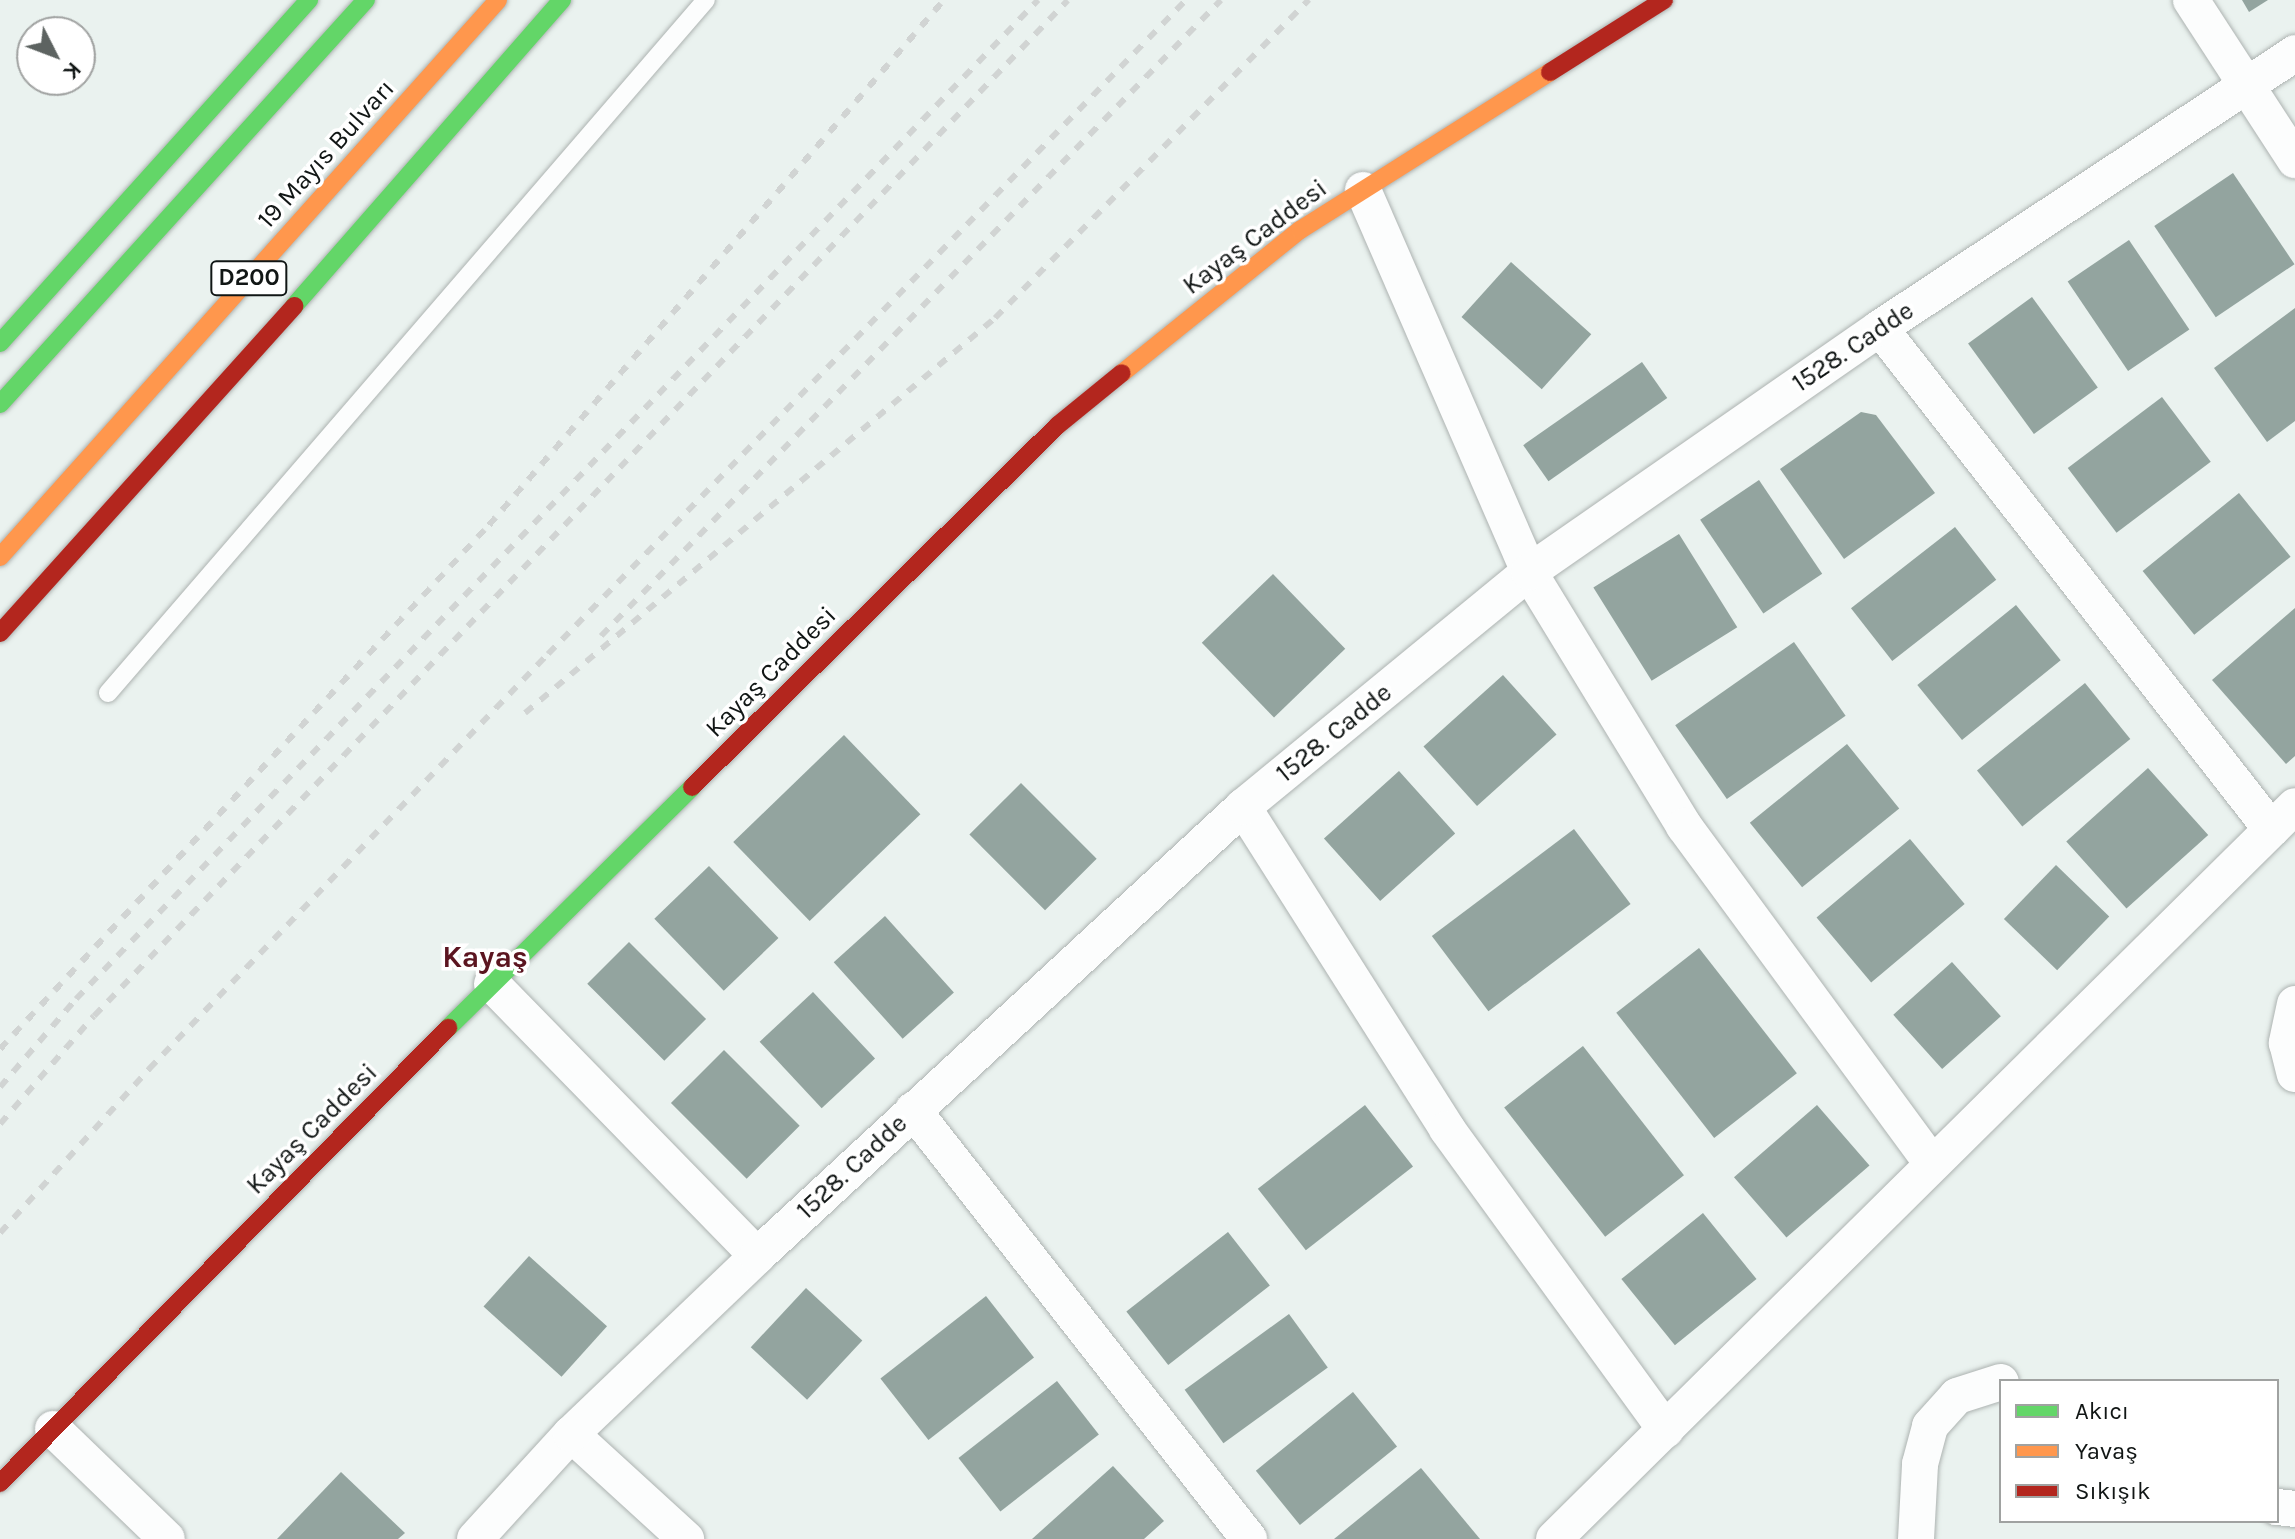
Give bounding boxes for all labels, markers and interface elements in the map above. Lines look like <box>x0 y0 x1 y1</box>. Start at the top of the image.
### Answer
north arrow <box>16 16 96 96</box>
text: K <box>58 57 87 85</box>
street label: 19 Mayıs Bulvarı <box>251 73 401 235</box>
street label: Kayaş Caddesi <box>1177 173 1333 301</box>
road number: D200 <box>209 258 289 298</box>
street label: 1528. Cadde <box>1786 295 1920 399</box>
street label: Kayaş Caddesi <box>699 600 843 744</box>
street label: 1528. Cadde <box>1270 677 1398 789</box>
district label: Kayaş <box>442 939 528 975</box>
street label: Kayaş Caddesi <box>240 1057 384 1201</box>
street label: 1528. Cadde <box>790 1108 914 1226</box>
legend <box>1999 1379 2279 1523</box>
text: Akıcı <box>2075 1397 2129 1425</box>
text: Yavaş <box>2075 1437 2138 1465</box>
text: Sıkışık <box>2075 1477 2151 1505</box>

